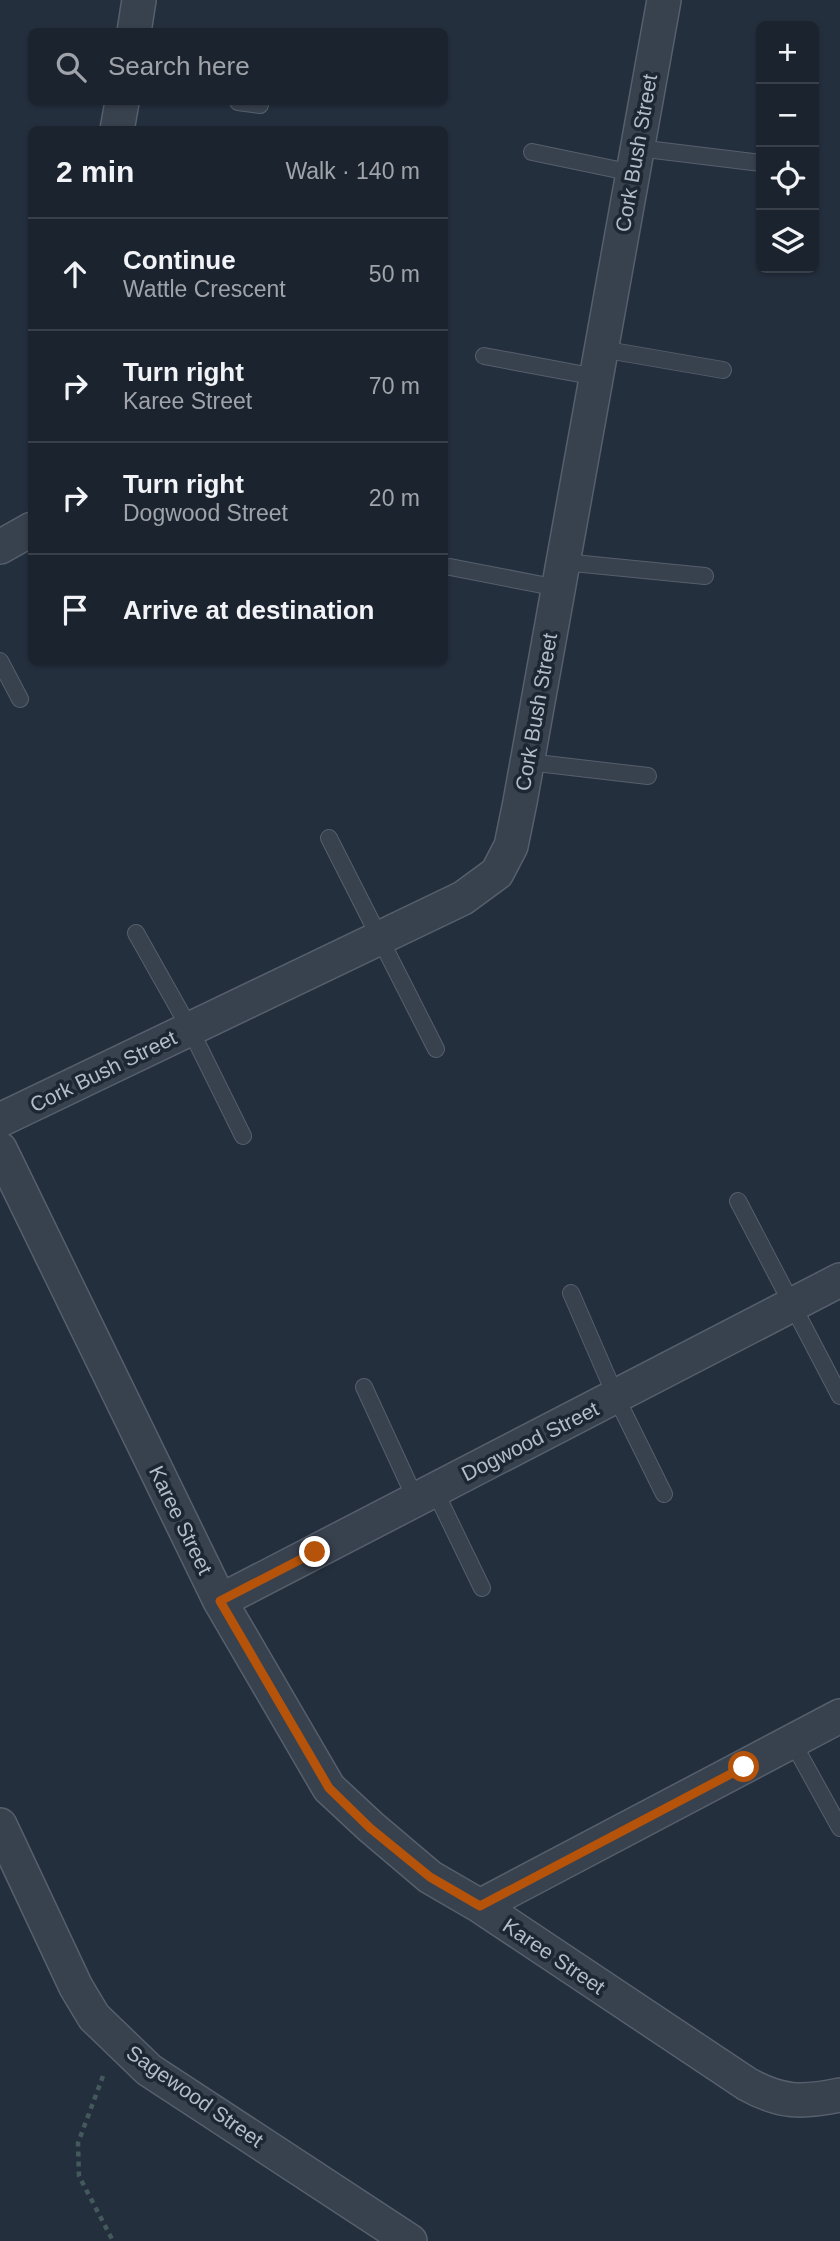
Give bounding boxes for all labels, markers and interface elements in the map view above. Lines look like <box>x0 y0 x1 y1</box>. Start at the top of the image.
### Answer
map controls <box>756 21 819 273</box>
button: + <box>756 21 819 84</box>
search box <box>28 28 448 105</box>
icon: search <box>52 48 90 86</box>
text: Search here <box>108 51 250 81</box>
street label: Cork Bush Street <box>611 72 661 234</box>
button: − <box>756 84 819 147</box>
button: locate <box>756 147 819 210</box>
text: 2 min <box>56 155 134 188</box>
text: Walk · 140 m <box>285 158 420 184</box>
button: layers <box>756 210 819 273</box>
text: Continue <box>123 245 236 275</box>
icon: ahead <box>56 255 94 293</box>
text: 50 m <box>369 261 420 287</box>
text: Wattle Crescent <box>123 276 286 302</box>
text: Turn right <box>123 357 244 387</box>
icon: right <box>56 367 94 405</box>
text: 70 m <box>369 373 420 399</box>
text: Karee Street <box>123 388 252 414</box>
text: Turn right <box>123 469 244 499</box>
icon: right <box>56 479 94 517</box>
text: 20 m <box>369 485 420 511</box>
text: Dogwood Street <box>123 500 288 526</box>
icon: arrive <box>56 591 94 629</box>
text: Arrive at destination <box>123 595 374 625</box>
street label: Cork Bush Street <box>511 631 561 793</box>
street label: Cork Bush Street <box>26 1026 180 1116</box>
street label: Dogwood Street <box>458 1396 602 1485</box>
street label: Karee Street <box>145 1462 217 1578</box>
route end <box>299 1536 330 1567</box>
route start <box>728 1751 759 1782</box>
street label: Karee Street <box>499 1913 609 1999</box>
street label: Sagewood Street <box>122 2040 268 2152</box>

